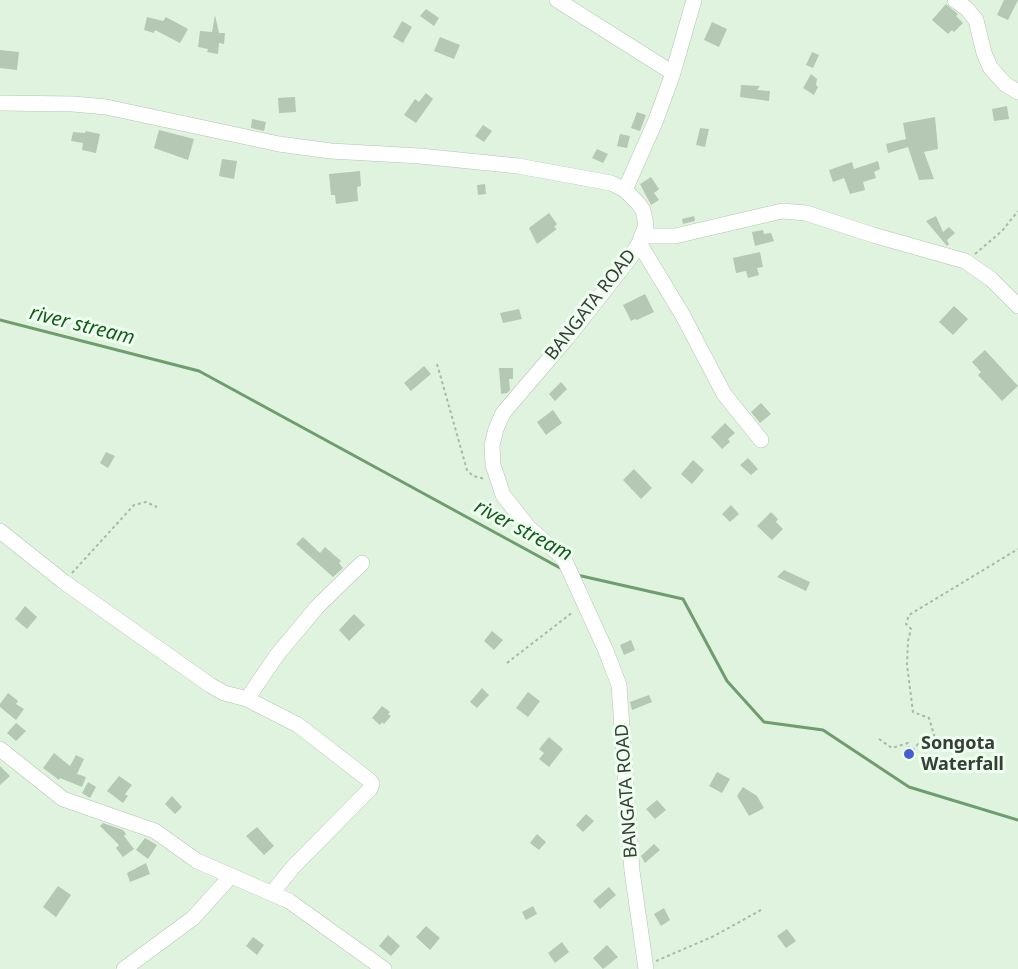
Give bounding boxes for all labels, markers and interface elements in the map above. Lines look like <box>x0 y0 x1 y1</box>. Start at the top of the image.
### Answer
street label: BANGATA ROAD <box>541 245 641 365</box>
water label: river stream <box>27 301 137 351</box>
water label: river stream <box>470 495 576 567</box>
street label: BANGATA ROAD <box>612 723 642 859</box>
place label: Songota Waterfall <box>921 733 1004 776</box>
marker: Songota Waterfall <box>902 747 916 761</box>

